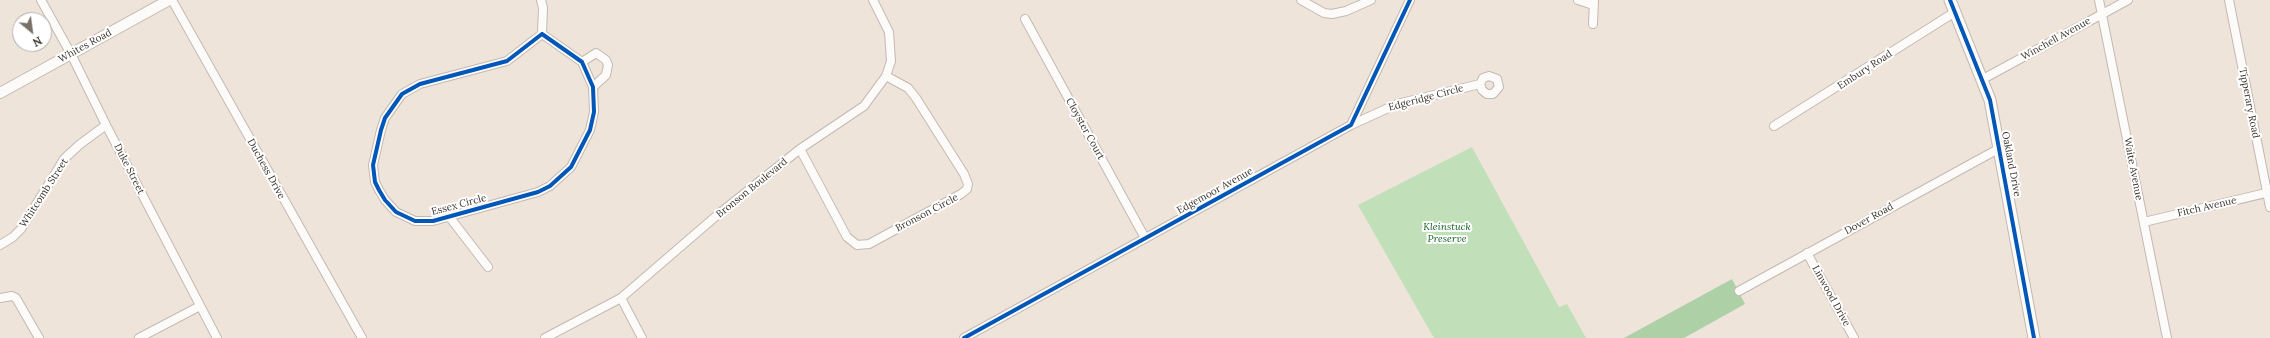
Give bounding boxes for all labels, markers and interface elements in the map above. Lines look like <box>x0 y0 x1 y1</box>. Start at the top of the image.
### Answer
north arrow <box>12 12 52 52</box>
street label: Winchell Avenue <box>2019 15 2093 63</box>
street label: Whites Road <box>56 26 114 66</box>
text: N <box>30 33 44 50</box>
street label: Embury Road <box>1835 48 1895 92</box>
street label: Tipperary Road <box>2236 67 2262 139</box>
street label: Edgeridge Circle <box>1387 82 1465 114</box>
street label: Cloyster Court <box>1063 96 1107 162</box>
street label: Oakland Drive <box>1999 130 2023 198</box>
street label: Duchess Drive <box>244 137 288 201</box>
street label: Waite Avenue <box>2121 137 2145 201</box>
street label: Duke Street <box>111 142 147 196</box>
street label: Whitcomb Street <box>17 156 71 230</box>
street label: Bronson Boulevard <box>714 156 790 220</box>
street label: Edgemoor Avenue <box>1175 165 1255 217</box>
street label: Essex Circle <box>430 192 488 218</box>
street label: Bronson Circle <box>894 192 960 234</box>
street label: Fitch Avenue <box>2176 194 2238 220</box>
street label: Dover Road <box>1843 201 1895 237</box>
park label: Kleinstuck Preserve <box>1423 221 1471 244</box>
street label: Linwood Drive <box>1809 263 1853 329</box>

